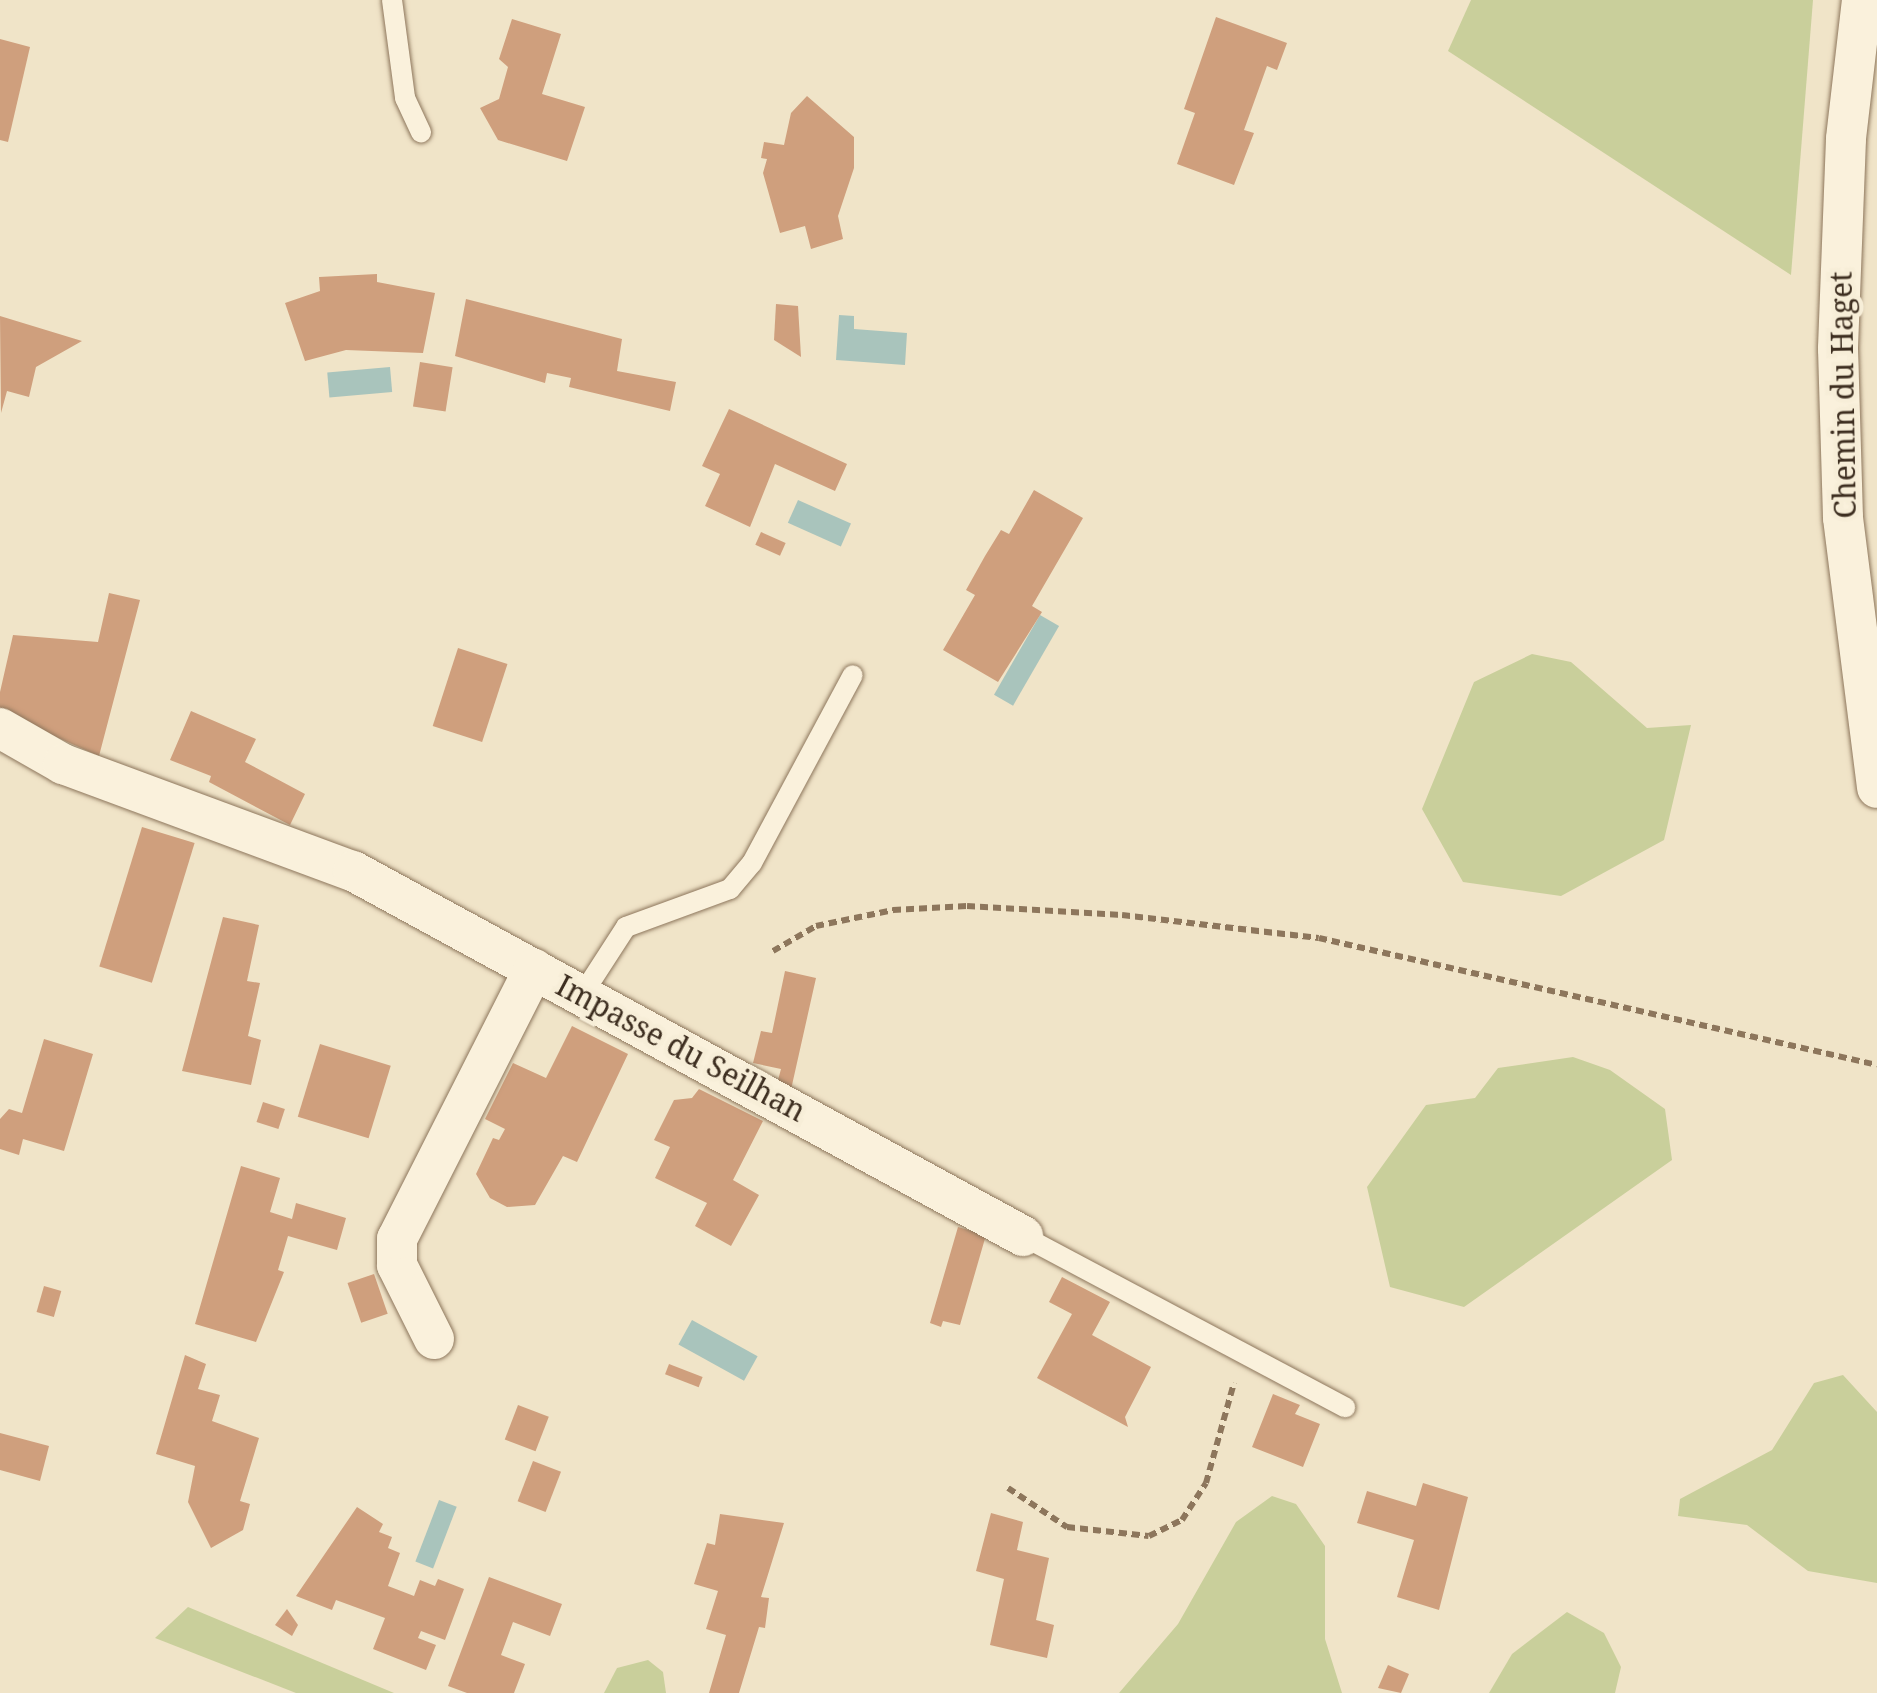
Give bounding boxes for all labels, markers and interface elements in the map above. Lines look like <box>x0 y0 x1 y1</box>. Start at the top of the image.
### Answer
street label: Chemin du Haget <box>1823 271 1863 519</box>
street label: Impasse du Seilhan <box>550 967 812 1129</box>

